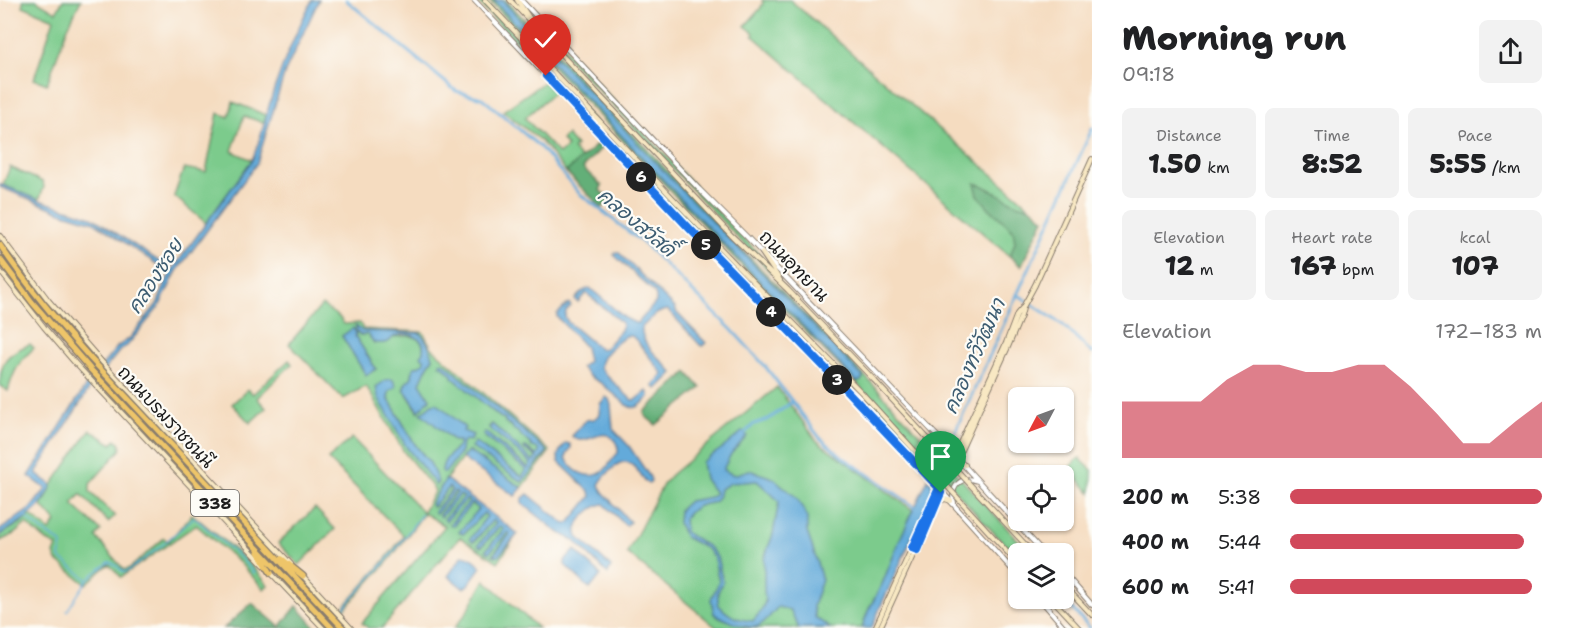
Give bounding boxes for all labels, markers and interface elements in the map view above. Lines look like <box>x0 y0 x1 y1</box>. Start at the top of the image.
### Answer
pin <box>520 14 571 76</box>
text: Morning run <box>1122 16 1346 61</box>
button: share <box>1479 20 1542 83</box>
icon: check <box>529 23 562 56</box>
text: 09:18 <box>1122 61 1175 87</box>
text: Distance <box>1156 125 1222 146</box>
text: Time <box>1314 125 1350 146</box>
text: Pace <box>1457 125 1493 146</box>
text: 1.50 <box>1148 146 1202 181</box>
text: 8:52 <box>1302 146 1362 181</box>
text: 5:55 <box>1429 146 1487 181</box>
text: km <box>1202 157 1230 178</box>
text: /km <box>1487 157 1521 178</box>
pin: 6 <box>626 162 656 192</box>
text: 6 <box>635 166 647 187</box>
water label: คลองสวัสดิ์ <box>593 178 689 266</box>
street label: ถนนอุทยาน <box>752 225 834 308</box>
text: Elevation <box>1153 227 1225 248</box>
text: Heart rate <box>1291 227 1373 248</box>
text: kcal <box>1459 227 1491 248</box>
pin: 5 <box>691 230 721 260</box>
water label: คลองซอย <box>121 232 190 318</box>
text: 5 <box>701 234 711 255</box>
text: 12 <box>1165 248 1194 283</box>
text: 167 <box>1290 248 1337 283</box>
text: 107 <box>1451 248 1499 283</box>
text: m <box>1194 259 1213 280</box>
text: bpm <box>1337 259 1374 280</box>
water label: คลองทวีวัฒนา <box>937 293 1012 418</box>
pin: 4 <box>756 297 786 327</box>
text: 4 <box>765 301 777 322</box>
text: Elevation <box>1122 318 1212 344</box>
text: 172–183 m <box>1435 318 1542 344</box>
street label: ถนนบรมราชชนนี <box>112 361 220 473</box>
pin: 3 <box>822 365 852 395</box>
text: 3 <box>831 369 843 390</box>
north arrow <box>1008 387 1074 453</box>
map controls <box>1008 387 1074 609</box>
pin <box>915 431 966 493</box>
icon: arrive <box>924 440 957 473</box>
button: locate <box>1008 465 1074 531</box>
text: 200 m <box>1122 484 1189 510</box>
text: 5:38 <box>1218 484 1261 510</box>
road number: 338 <box>191 490 239 516</box>
text: 400 m <box>1122 529 1189 555</box>
text: 5:44 <box>1218 529 1261 555</box>
button: layers <box>1008 543 1074 609</box>
text: 600 m <box>1122 574 1189 600</box>
text: 5:41 <box>1218 574 1255 600</box>

